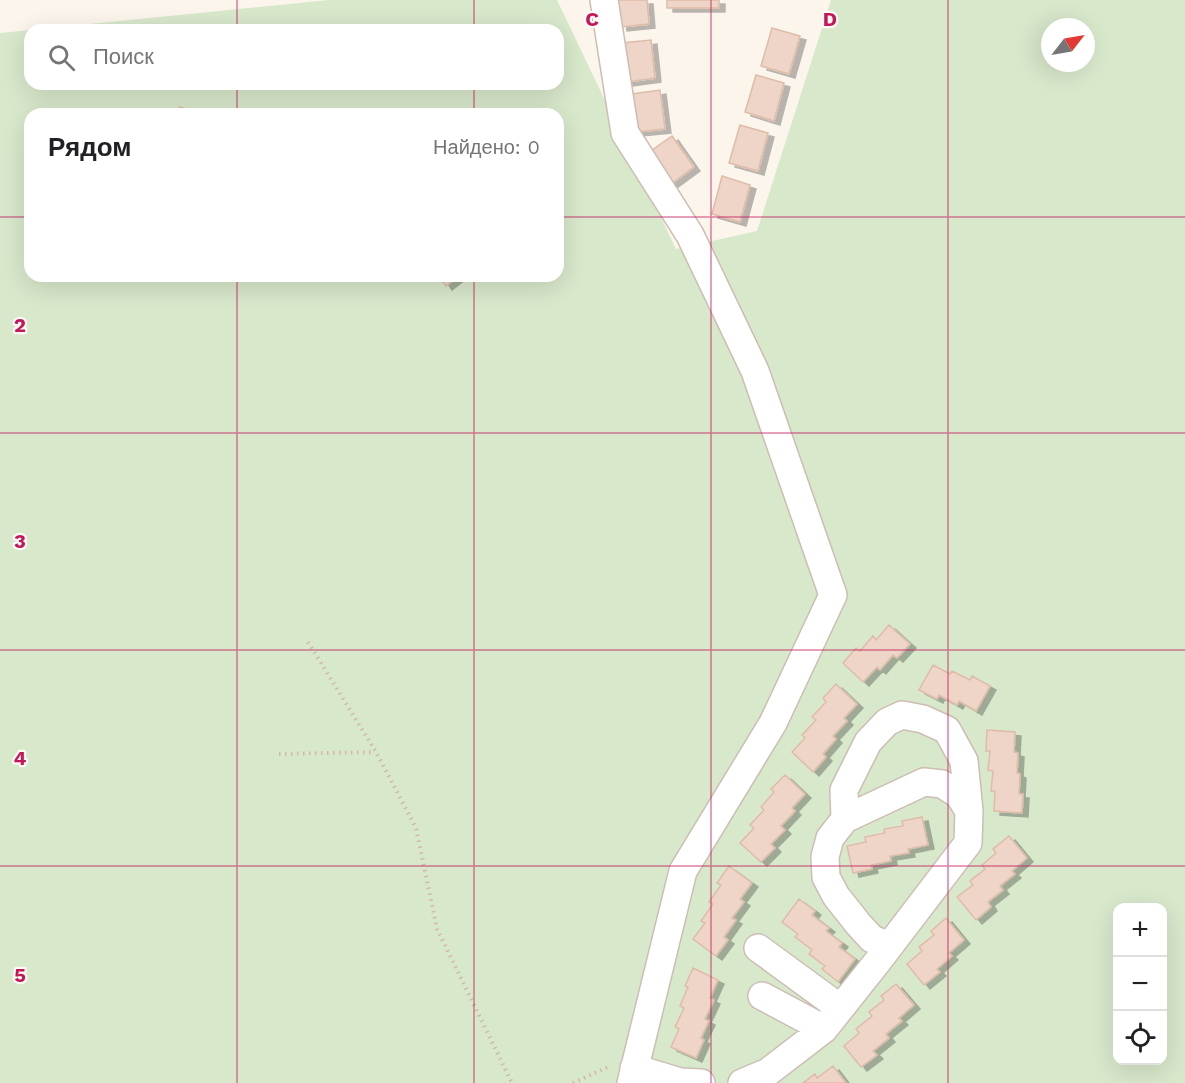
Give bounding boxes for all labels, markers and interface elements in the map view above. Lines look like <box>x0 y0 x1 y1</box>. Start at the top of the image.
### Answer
text: C <box>585 7 599 31</box>
text: D <box>823 7 837 31</box>
north arrow <box>1041 18 1095 72</box>
search box <box>24 24 564 90</box>
icon: search <box>45 41 78 74</box>
text: Поиск <box>93 44 154 69</box>
text: Рядом <box>48 132 131 162</box>
text: Найдено: 0 <box>433 135 540 159</box>
text: 2 <box>14 313 26 337</box>
text: 3 <box>14 529 26 553</box>
text: 4 <box>14 746 27 770</box>
map controls <box>1113 903 1167 1065</box>
button: + <box>1113 903 1167 957</box>
button: − <box>1113 957 1167 1011</box>
text: 5 <box>14 963 26 987</box>
button: locate <box>1113 1011 1167 1065</box>

